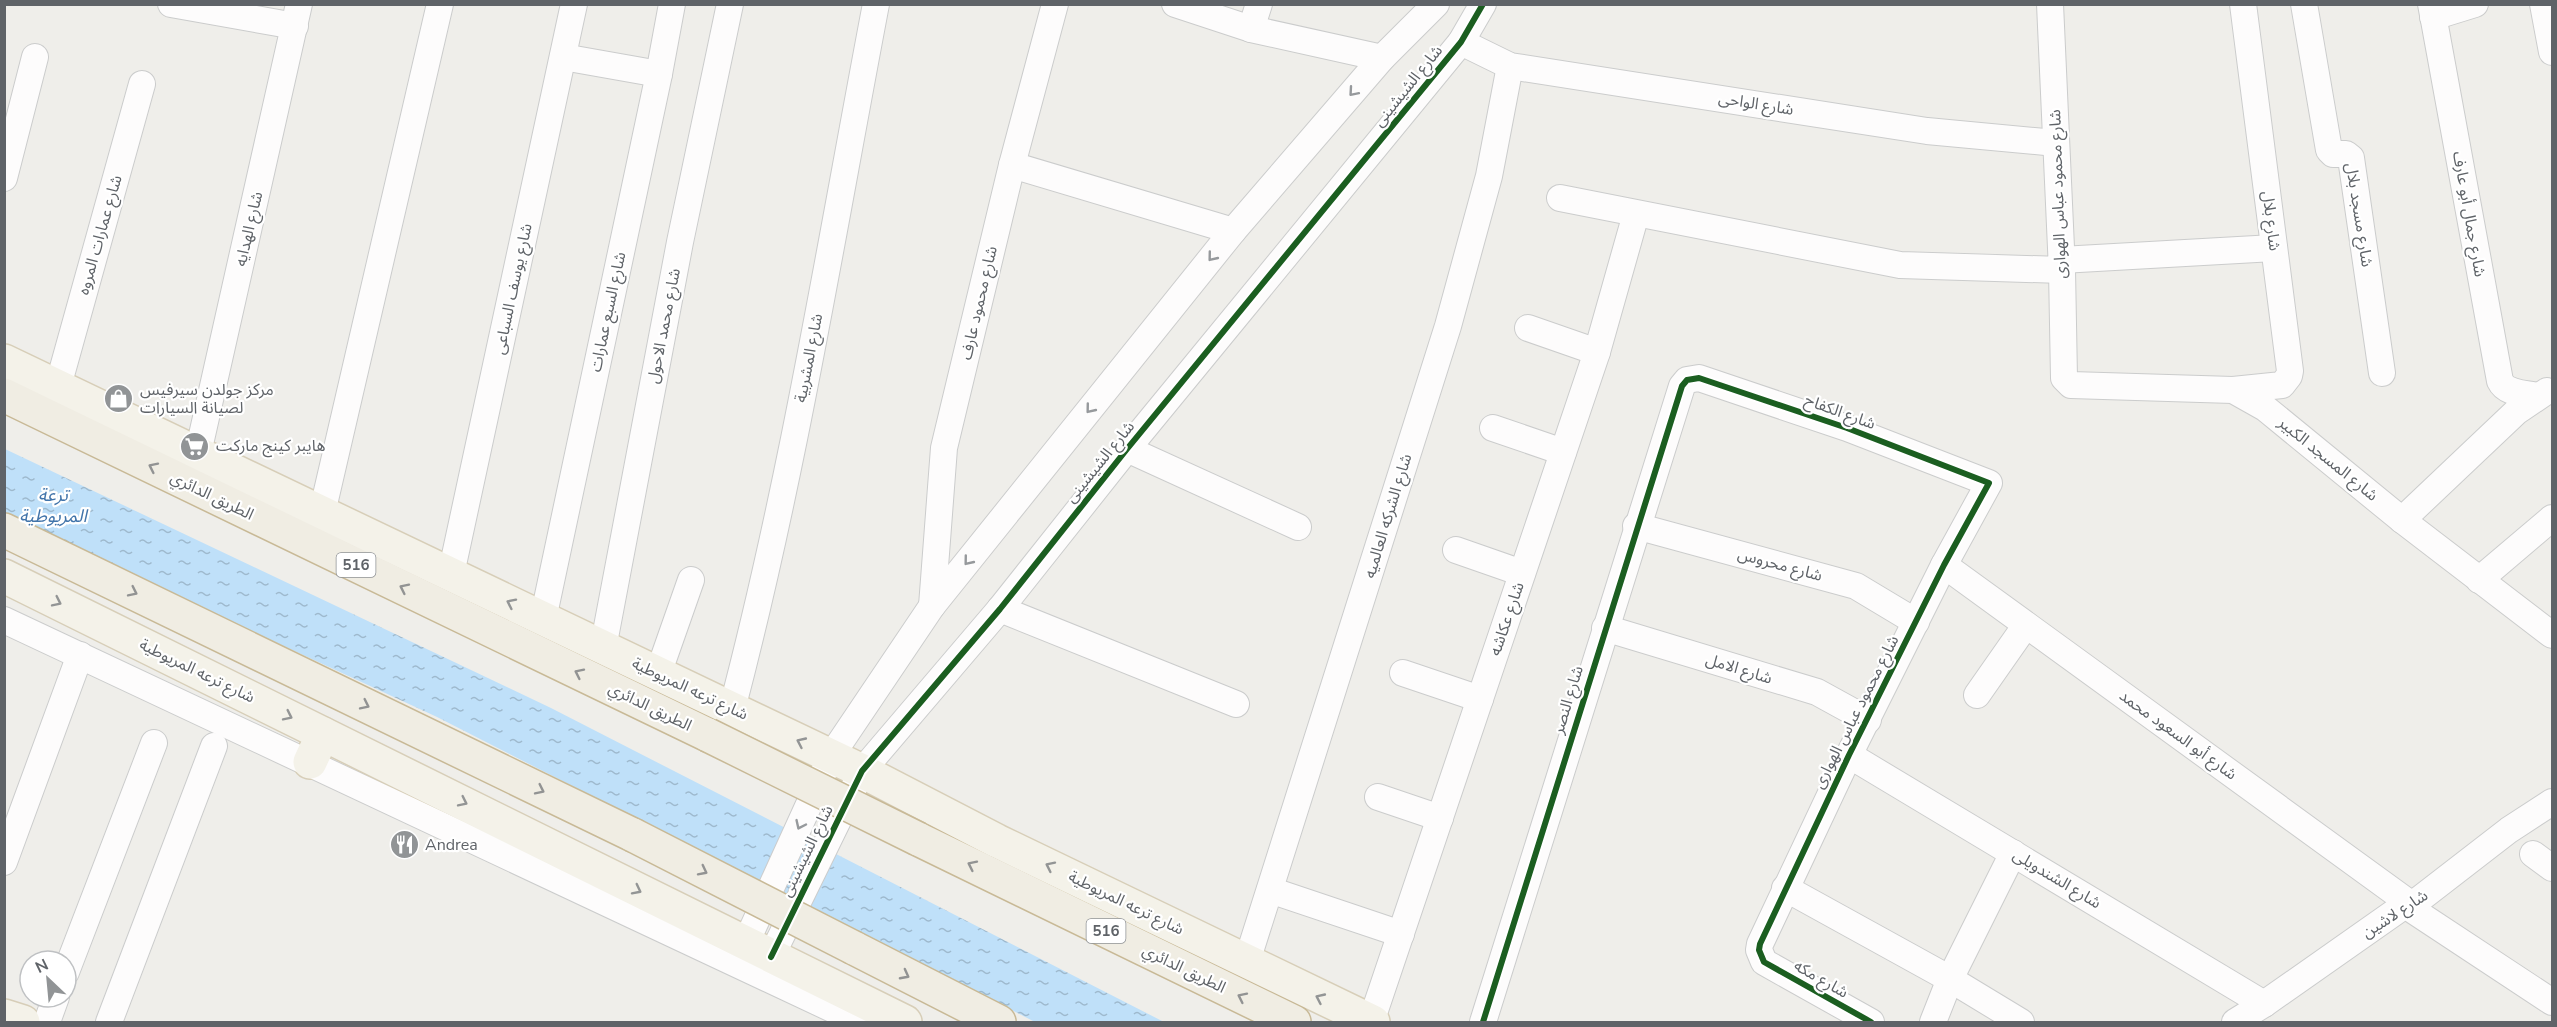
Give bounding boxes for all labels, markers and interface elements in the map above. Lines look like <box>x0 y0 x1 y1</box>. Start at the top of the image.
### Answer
street label: شارع الشيشينى <box>1368 40 1449 132</box>
one-way arrow <box>1349 86 1360 97</box>
street label: شارع الواحى <box>1717 87 1795 122</box>
street label: شارع محمود عباس الهوارى <box>2044 109 2073 279</box>
street label: شارع جمال أبو عارف <box>2446 149 2491 279</box>
street label: شارع مسجد بلال <box>2339 161 2378 269</box>
street label: شارع عمارات المروه <box>72 173 129 298</box>
street label: شارع الهدايه <box>230 189 269 269</box>
street label: شارع بلال <box>2255 190 2286 252</box>
street label: شارع يوسف السباعى <box>488 221 539 357</box>
street label: شارع محمود عارف <box>955 244 1004 362</box>
street label: شارع السبع عمارات <box>585 250 632 374</box>
one-way arrow <box>1209 250 1220 261</box>
street label: شارع محمد الاحول <box>642 266 687 386</box>
street label: شارع المشربية <box>790 312 829 404</box>
place label: مركز جولدن سيرفيس لصيانة السيارات <box>140 379 274 419</box>
shop icon: مركز جولدن سيرفيس لصيانة السيارات <box>103 383 135 415</box>
street label: شارع الكفاح <box>1801 389 1879 436</box>
one-way arrow <box>1087 402 1098 413</box>
street label: شارع المسجد الكبير <box>2272 411 2383 507</box>
street label: شارع الشيشينى <box>1060 416 1141 508</box>
supermarket icon: هايبر كينج ماركت <box>179 430 211 462</box>
place label: هايبر كينج ماركت <box>216 435 325 458</box>
street label: شارع الشركه العالميه <box>1359 451 1418 581</box>
one-way arrow <box>148 462 159 474</box>
street label: الطريق الدائري <box>166 466 257 526</box>
water label: ترعة المريوطية <box>19 483 88 528</box>
street label: شارع محروس <box>1735 543 1825 588</box>
road number: 516 <box>336 553 376 577</box>
one-way arrow <box>965 554 976 565</box>
street label: شارع عكاشه <box>1484 579 1531 659</box>
one-way arrow <box>126 584 137 596</box>
one-way arrow <box>399 584 410 596</box>
one-way arrow <box>50 594 61 606</box>
one-way arrow <box>507 599 518 611</box>
street label: شارع محمود عباس الهوارى <box>1808 631 1905 793</box>
street label: شارع ترعه المريوطية <box>135 634 258 709</box>
street label: شارع الامل <box>1703 648 1775 690</box>
street label: شارع ترعه المريوطية <box>628 652 752 726</box>
street label: شارع النصر <box>1547 663 1590 738</box>
one-way arrow <box>575 669 586 681</box>
street label: الطريق الدائري <box>604 677 695 737</box>
street label: شارع أبو السعود محمد <box>2114 685 2241 786</box>
one-way arrow <box>358 697 369 709</box>
one-way arrow <box>282 709 293 721</box>
one-way arrow <box>796 737 807 749</box>
one-way arrow <box>534 782 545 794</box>
one-way arrow <box>457 795 468 807</box>
street label: شارع الشيشينى <box>775 801 840 901</box>
one-way arrow <box>795 819 807 830</box>
restaurant icon: Andrea <box>388 829 420 861</box>
place label: Andrea <box>425 834 478 856</box>
street label: شارع الشندويلى <box>2008 844 2105 915</box>
one-way arrow <box>967 861 978 873</box>
one-way arrow <box>1046 862 1057 874</box>
one-way arrow <box>697 864 708 875</box>
street label: شارع ترعه المريوطية <box>1064 866 1187 941</box>
one-way arrow <box>631 882 642 894</box>
street label: شارع لاشين <box>2358 884 2433 944</box>
road number: 516 <box>1086 919 1126 943</box>
street label: الطريق الدائري <box>1138 939 1229 999</box>
north arrow <box>18 949 78 1009</box>
text: N <box>32 954 52 979</box>
street label: شارع مكه <box>1789 955 1852 1004</box>
one-way arrow <box>899 968 910 979</box>
one-way arrow <box>1237 992 1248 1004</box>
one-way arrow <box>1316 993 1327 1005</box>

